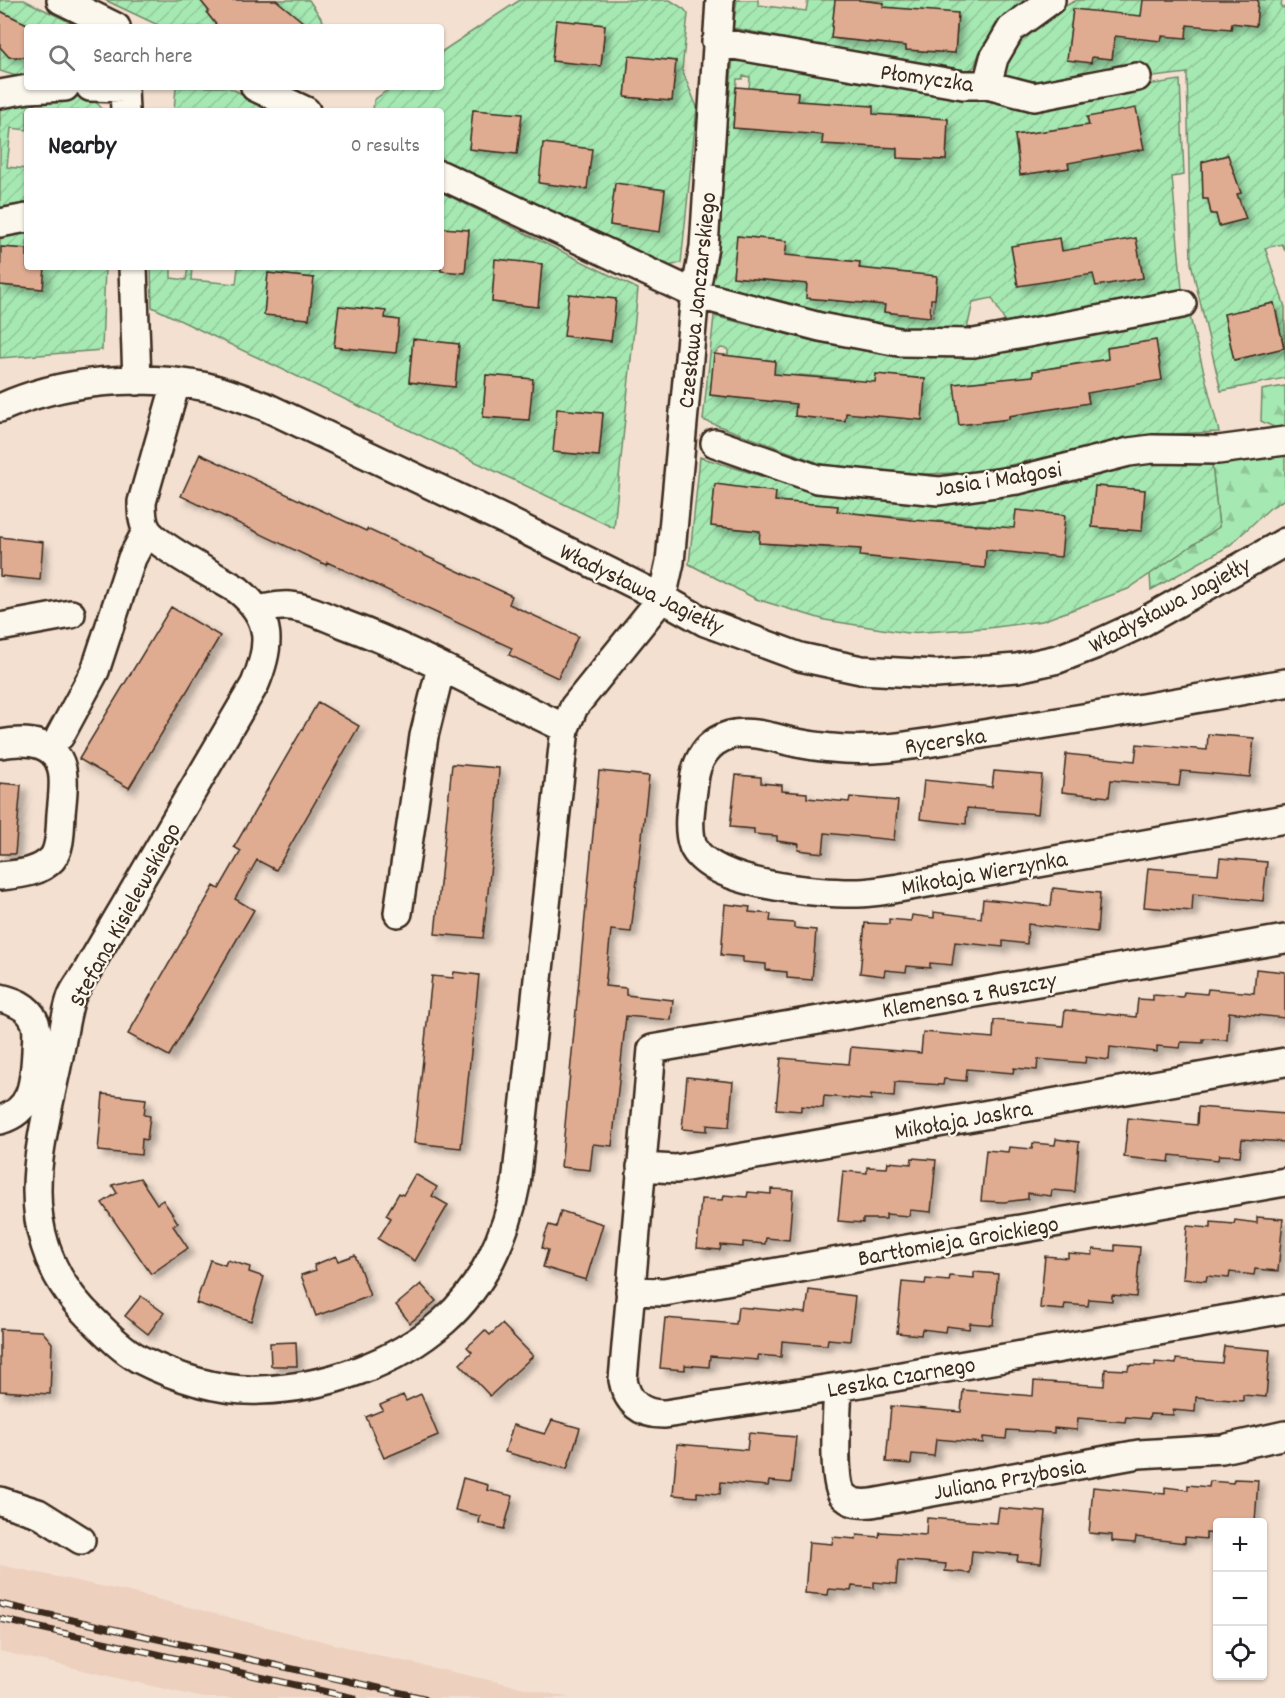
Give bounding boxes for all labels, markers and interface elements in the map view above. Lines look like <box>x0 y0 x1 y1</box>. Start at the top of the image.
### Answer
search box <box>24 24 444 90</box>
icon: search <box>45 41 78 74</box>
text: Search here <box>93 42 192 73</box>
street label: Płomyczka <box>878 57 976 103</box>
text: Nearby <box>48 129 116 166</box>
text: 0 results <box>351 133 420 161</box>
street label: Czesława Janczarskiego <box>671 190 727 410</box>
street label: Jasia i Małgosi <box>932 454 1064 508</box>
street label: Władysława Jagiełły <box>553 536 730 646</box>
street label: Władysława Jagiełły <box>1083 549 1259 664</box>
street label: Rycerska <box>903 720 989 765</box>
street label: Stefana Kisielewskiego <box>62 817 191 1014</box>
street label: Mikołaja Wierzynka <box>899 843 1071 906</box>
street label: Klemensa z Ruszczy <box>880 965 1061 1029</box>
street label: Mikołaja Jaskra <box>892 1093 1036 1151</box>
street label: Bartłomieja Groickiego <box>855 1209 1062 1277</box>
street label: Leszka Czarnego <box>825 1349 978 1409</box>
street label: Juliana Przybosia <box>931 1451 1089 1511</box>
map controls <box>1213 1518 1267 1680</box>
button: + <box>1213 1518 1267 1572</box>
button: − <box>1213 1572 1267 1626</box>
button: locate <box>1213 1626 1267 1680</box>

